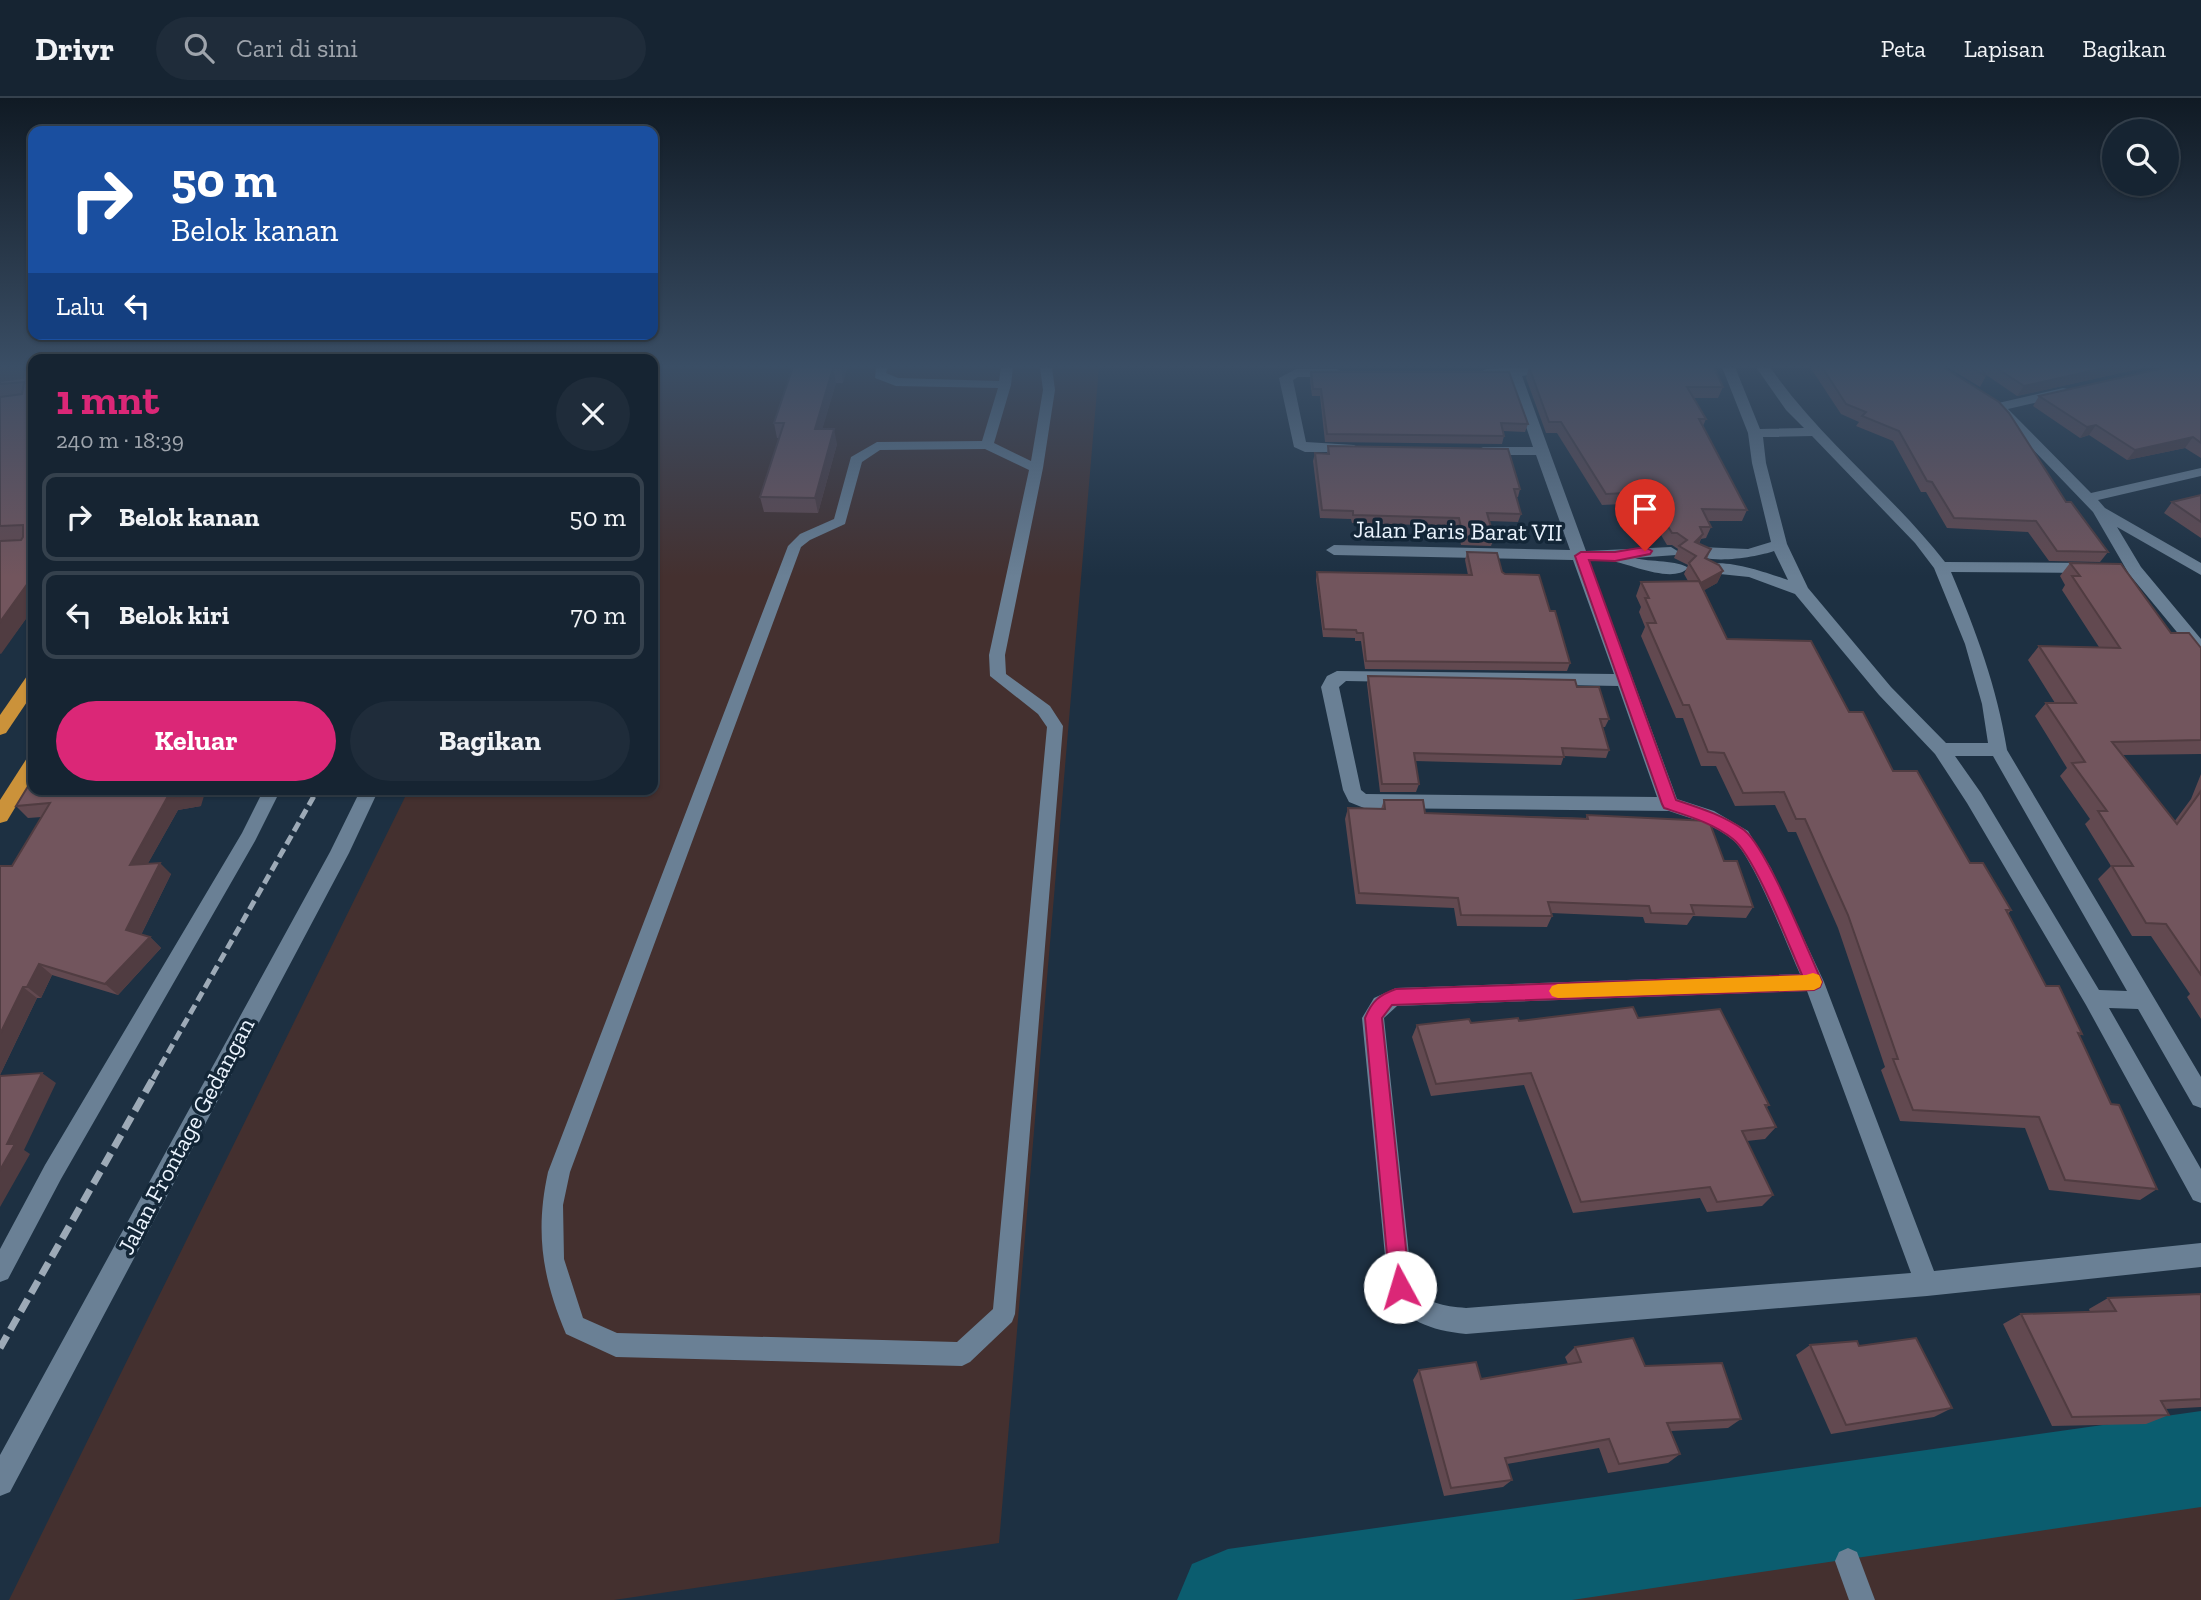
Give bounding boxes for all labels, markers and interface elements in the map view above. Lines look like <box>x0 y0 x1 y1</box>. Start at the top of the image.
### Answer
search box <box>156 17 646 80</box>
text: Drivr <box>35 29 114 68</box>
icon: search <box>180 29 218 67</box>
text: Cari di sini <box>236 32 358 64</box>
text: Peta <box>1881 34 1926 63</box>
text: Lapisan <box>1964 34 2044 63</box>
text: Bagikan <box>2082 34 2166 63</box>
map controls <box>2102 119 2179 196</box>
button: search <box>2102 119 2179 196</box>
text: 50 m <box>171 151 277 210</box>
icon: right <box>56 154 147 245</box>
text: Belok kanan <box>171 211 338 249</box>
icon: left <box>118 287 156 325</box>
text: Lalu <box>56 290 104 322</box>
text: 1 mnt <box>56 374 159 425</box>
button: close <box>556 377 630 451</box>
text: 240 m · 18:39 <box>56 426 184 454</box>
pin <box>1615 479 1675 551</box>
icon: arrive <box>1626 490 1664 528</box>
icon: right <box>60 498 98 536</box>
text: Belok kanan <box>119 501 260 533</box>
text: 50 m <box>569 501 626 533</box>
street label: Jalan Paris Barat VII <box>1353 514 1563 547</box>
icon: left <box>60 596 98 634</box>
text: Belok kiri <box>119 599 229 631</box>
text: 70 m <box>570 599 626 631</box>
button: Keluar <box>56 701 336 781</box>
button: Bagikan <box>350 701 630 781</box>
street label: Jalan Frontage Gedangan <box>111 1012 260 1259</box>
position arrow <box>1363 1250 1437 1324</box>

